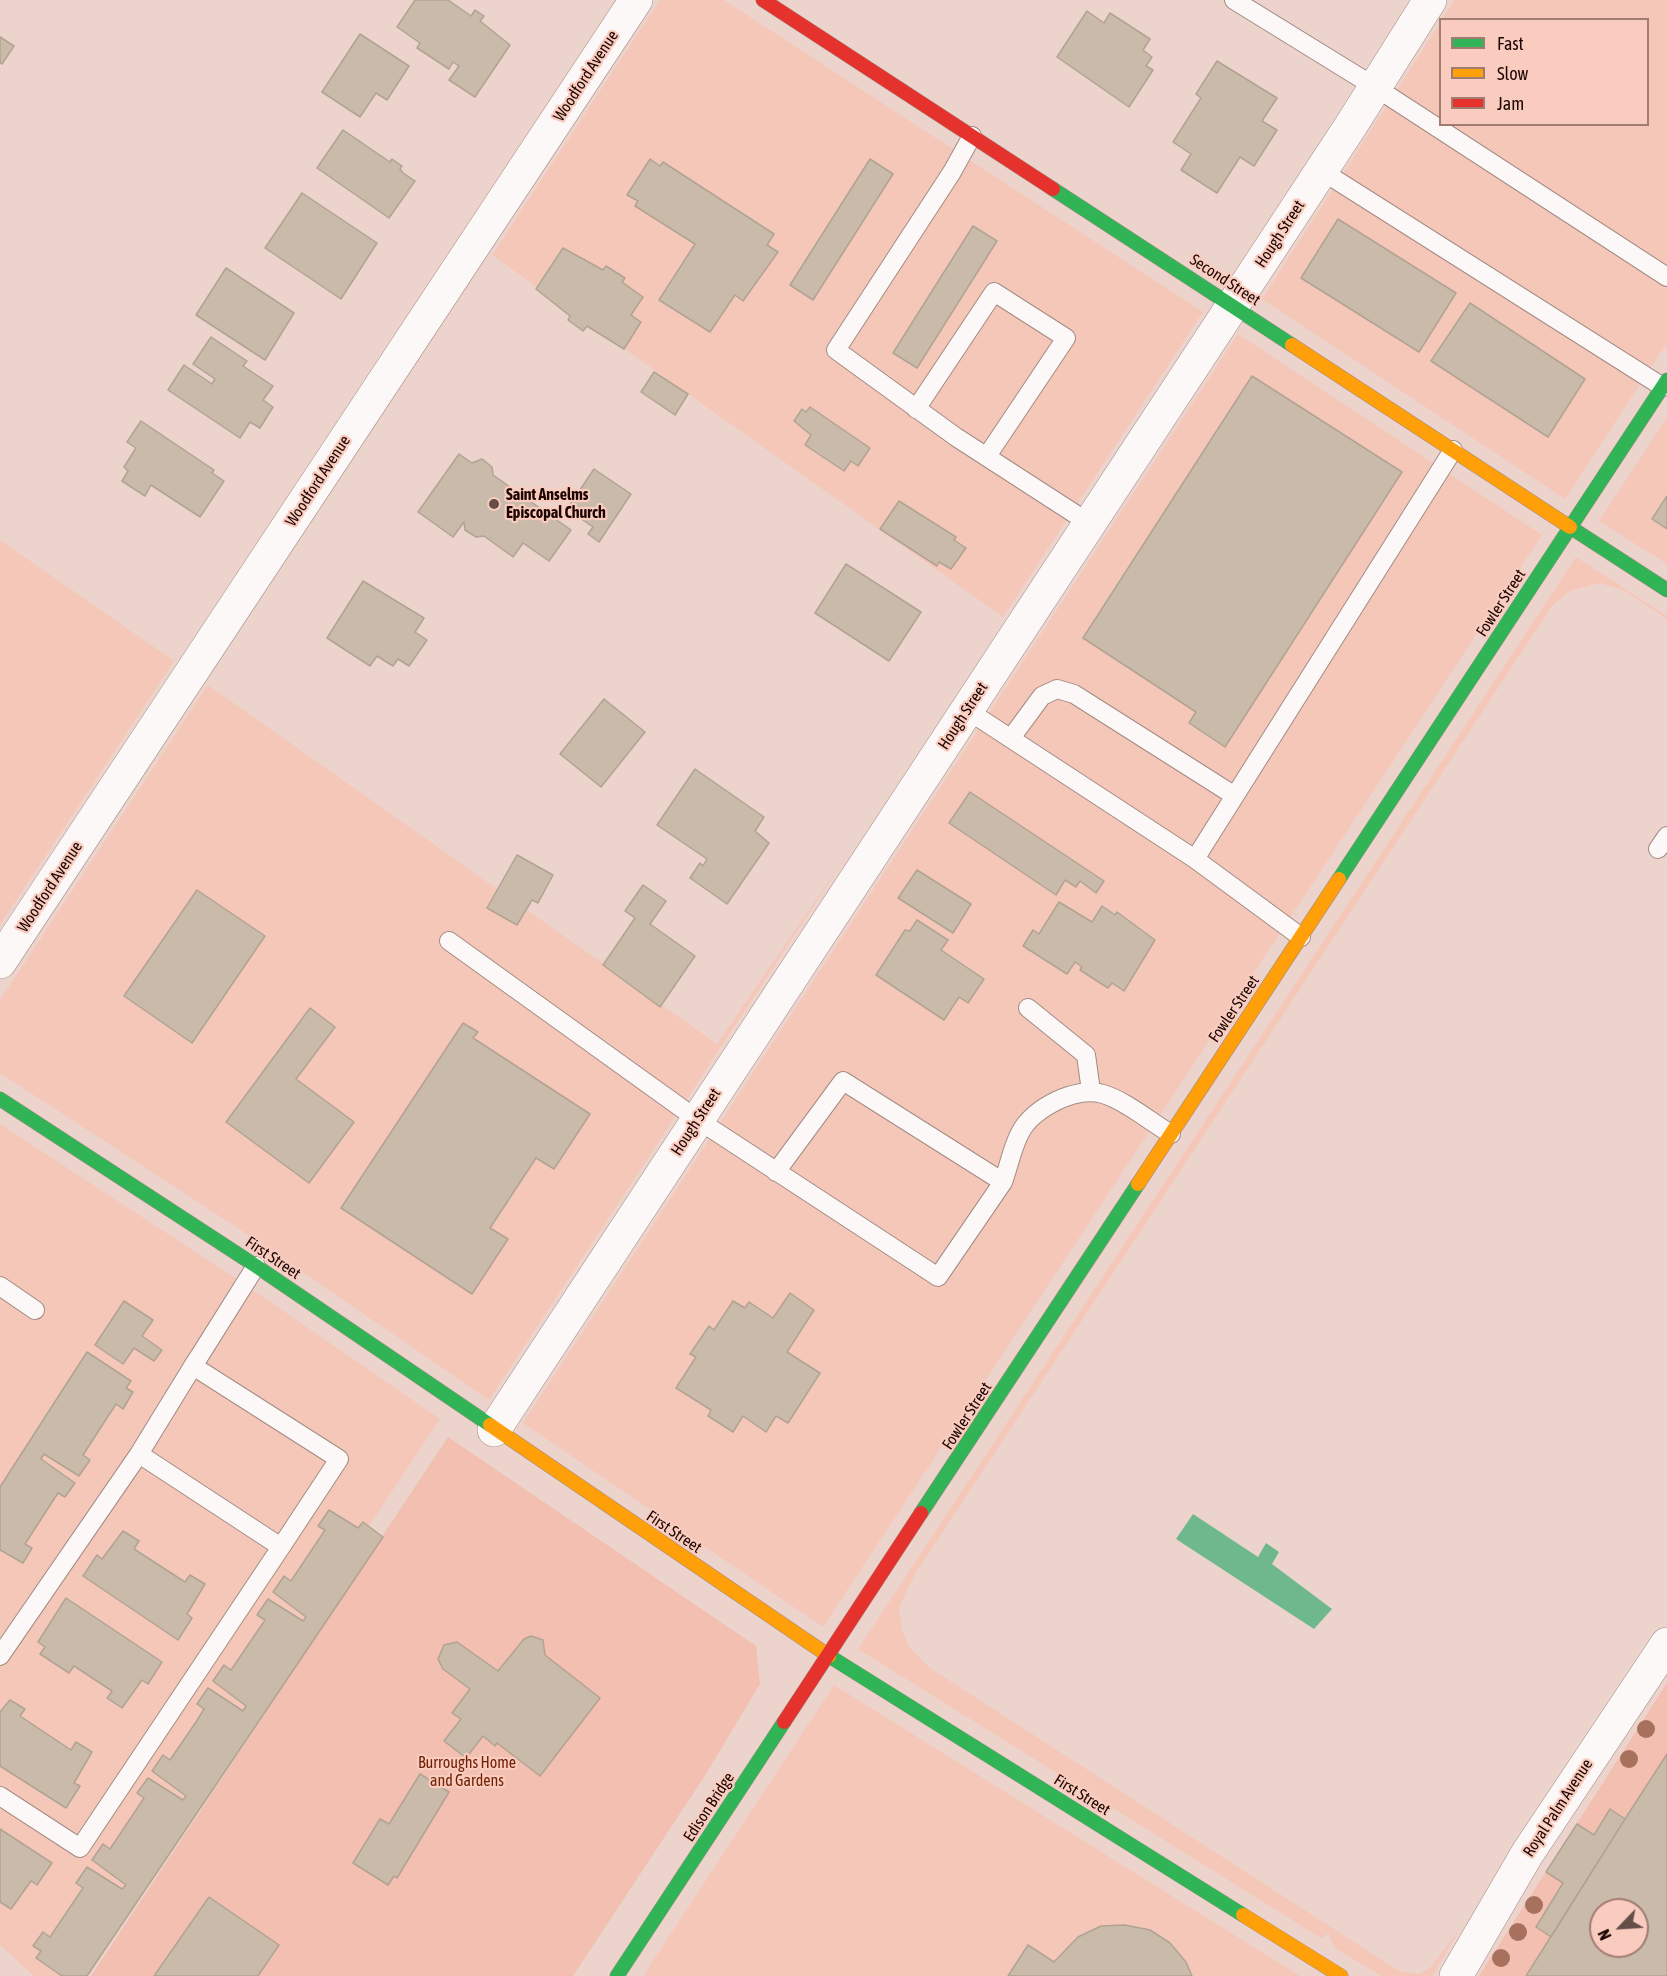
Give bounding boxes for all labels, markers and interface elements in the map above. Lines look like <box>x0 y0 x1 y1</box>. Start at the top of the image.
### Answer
legend <box>1439 18 1649 126</box>
street label: Woodford Avenue <box>550 27 622 125</box>
text: Fast <box>1497 33 1524 54</box>
text: Slow <box>1497 63 1528 84</box>
text: Jam <box>1497 93 1524 114</box>
street label: Hough Street <box>1251 197 1309 271</box>
street label: Second Street <box>1186 250 1264 310</box>
street label: Woodford Avenue <box>282 432 354 530</box>
place label: Saint Anselms Episcopal Church <box>506 485 606 523</box>
marker: Saint Anselms Episcopal Church <box>487 497 501 511</box>
street label: Fowler Street <box>1472 566 1530 640</box>
street label: Hough Street <box>934 679 992 753</box>
street label: Woodford Avenue <box>14 838 86 936</box>
street label: Fowler Street <box>1205 972 1263 1046</box>
street label: Hough Street <box>667 1085 725 1159</box>
street label: First Street <box>242 1233 304 1283</box>
street label: Fowler Street <box>938 1379 996 1453</box>
street label: First Street <box>643 1507 705 1557</box>
park label: Burroughs Home and Gardens <box>418 1753 516 1791</box>
street label: Royal Palm Avenue <box>1519 1755 1597 1861</box>
street label: Edison Bridge <box>680 1769 738 1845</box>
street label: First Street <box>1050 1770 1114 1820</box>
north arrow <box>1589 1898 1649 1958</box>
text: N <box>1594 1927 1615 1943</box>

